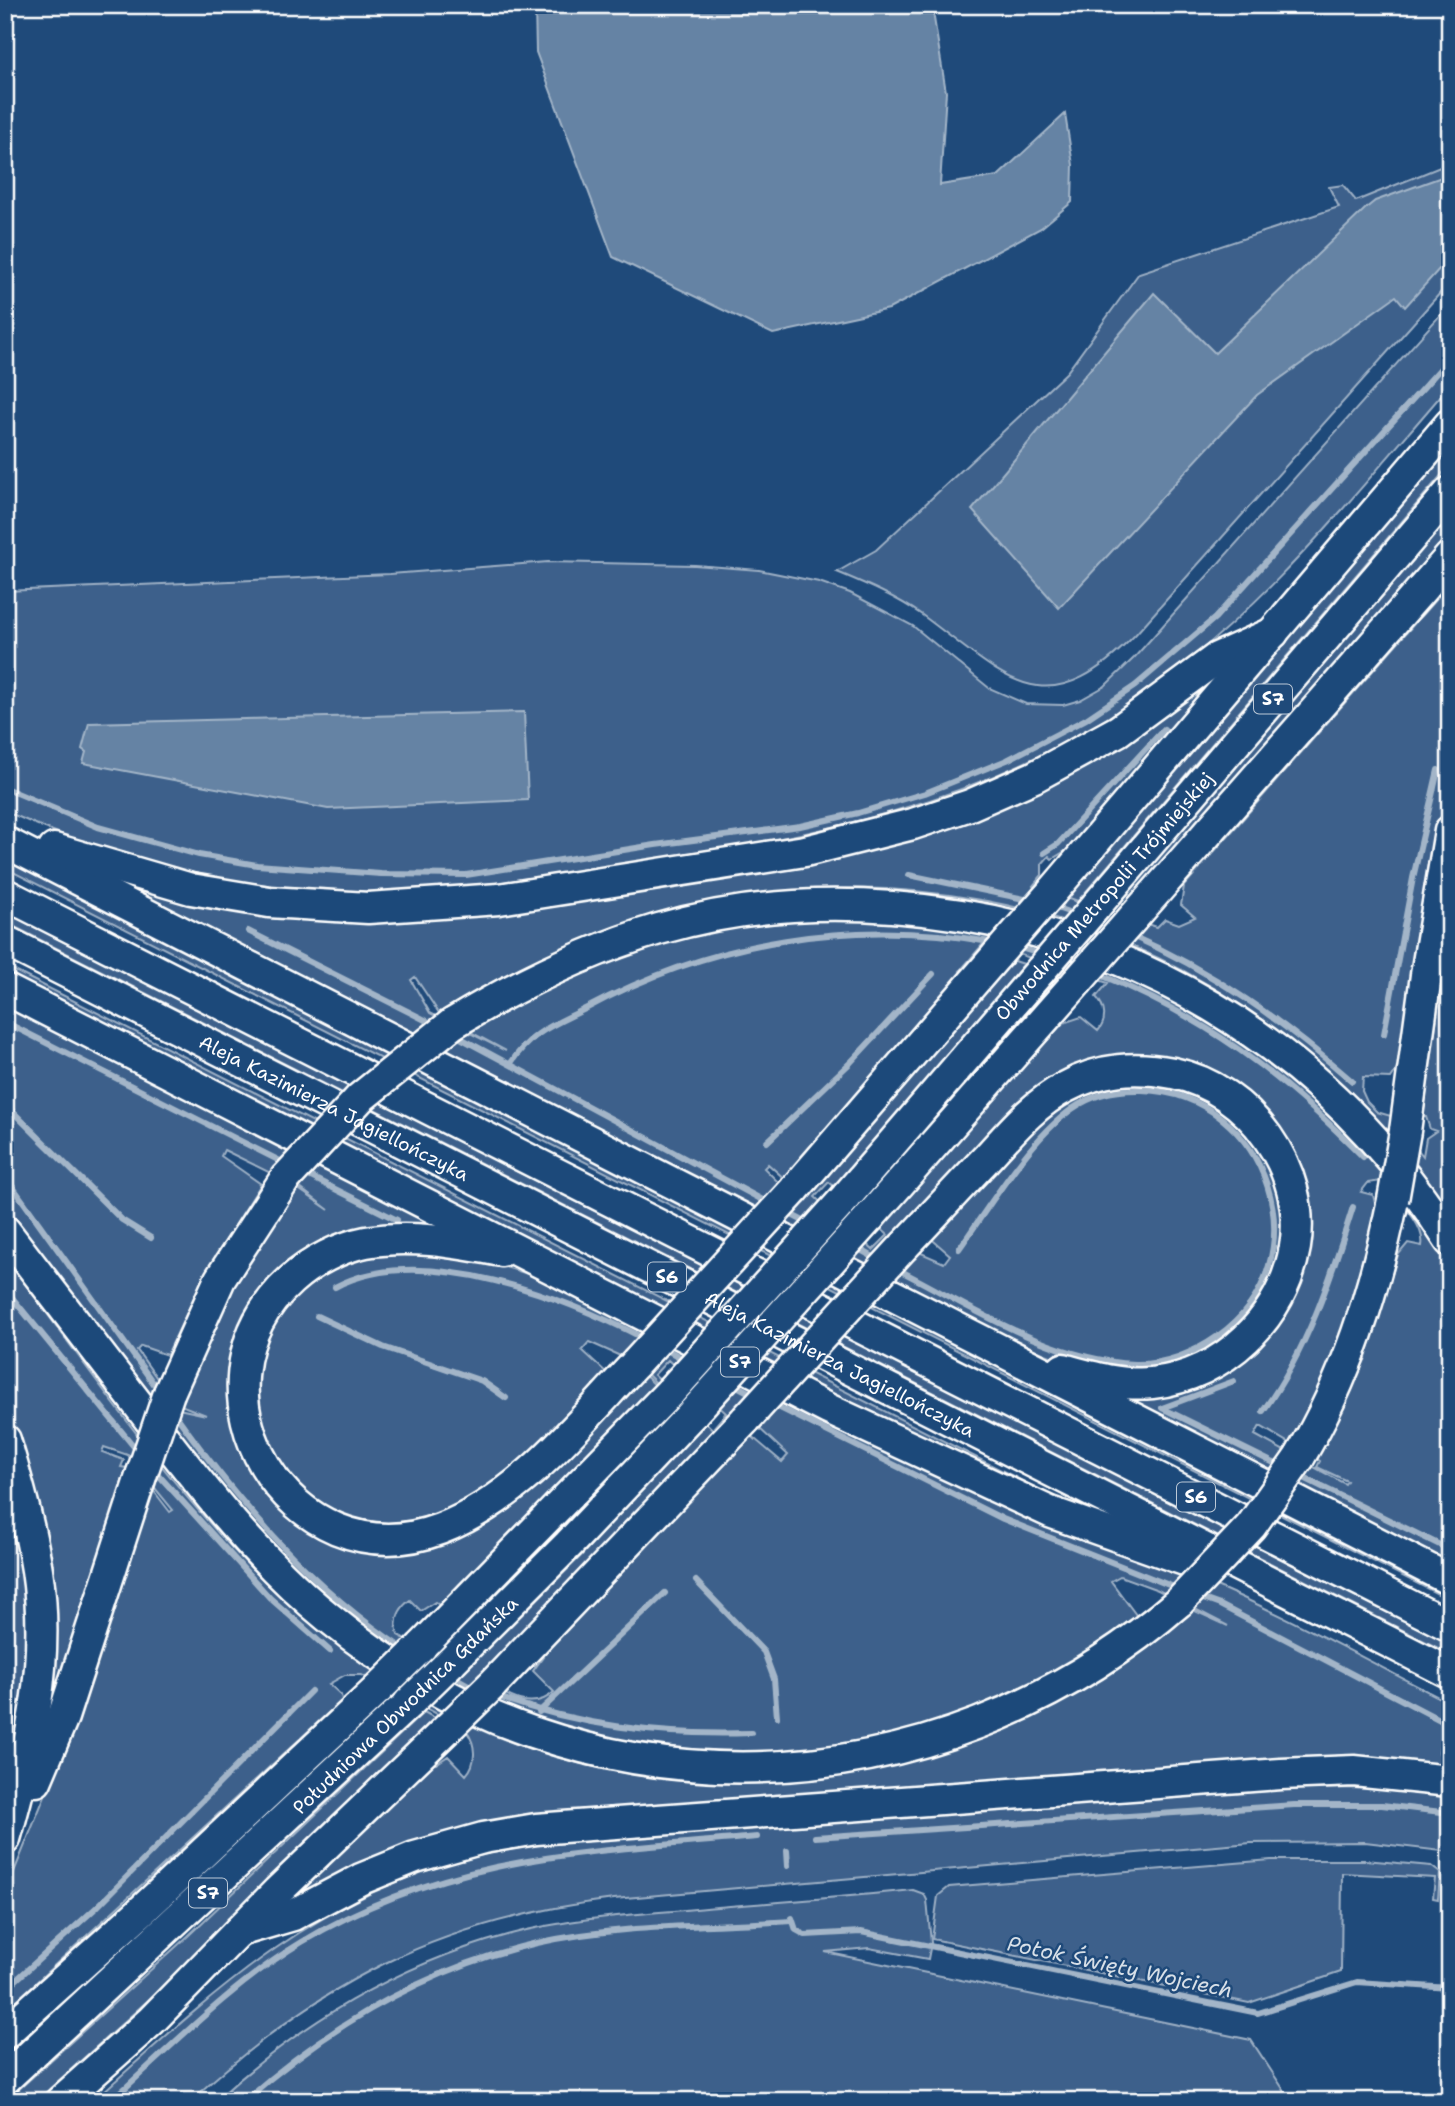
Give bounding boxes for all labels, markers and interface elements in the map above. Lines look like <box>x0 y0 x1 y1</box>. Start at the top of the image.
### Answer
road number: S7 <box>1254 684 1292 714</box>
street label: Obwodnica Metropolii Trójmiejskiej <box>990 767 1219 1026</box>
street label: Aleja Kazimierza Jagiellończyka <box>195 1029 473 1187</box>
road number: S6 <box>648 1262 686 1292</box>
street label: Aleja Kazimierza Jagiellończyka <box>701 1286 979 1443</box>
road number: S7 <box>721 1348 759 1377</box>
road number: S6 <box>1177 1482 1215 1512</box>
street label: Południowa Obwodnica Gdańska <box>287 1591 523 1820</box>
road number: S7 <box>189 1879 227 1908</box>
water label: Potok Święty Wojciech <box>1005 1928 1235 2005</box>

